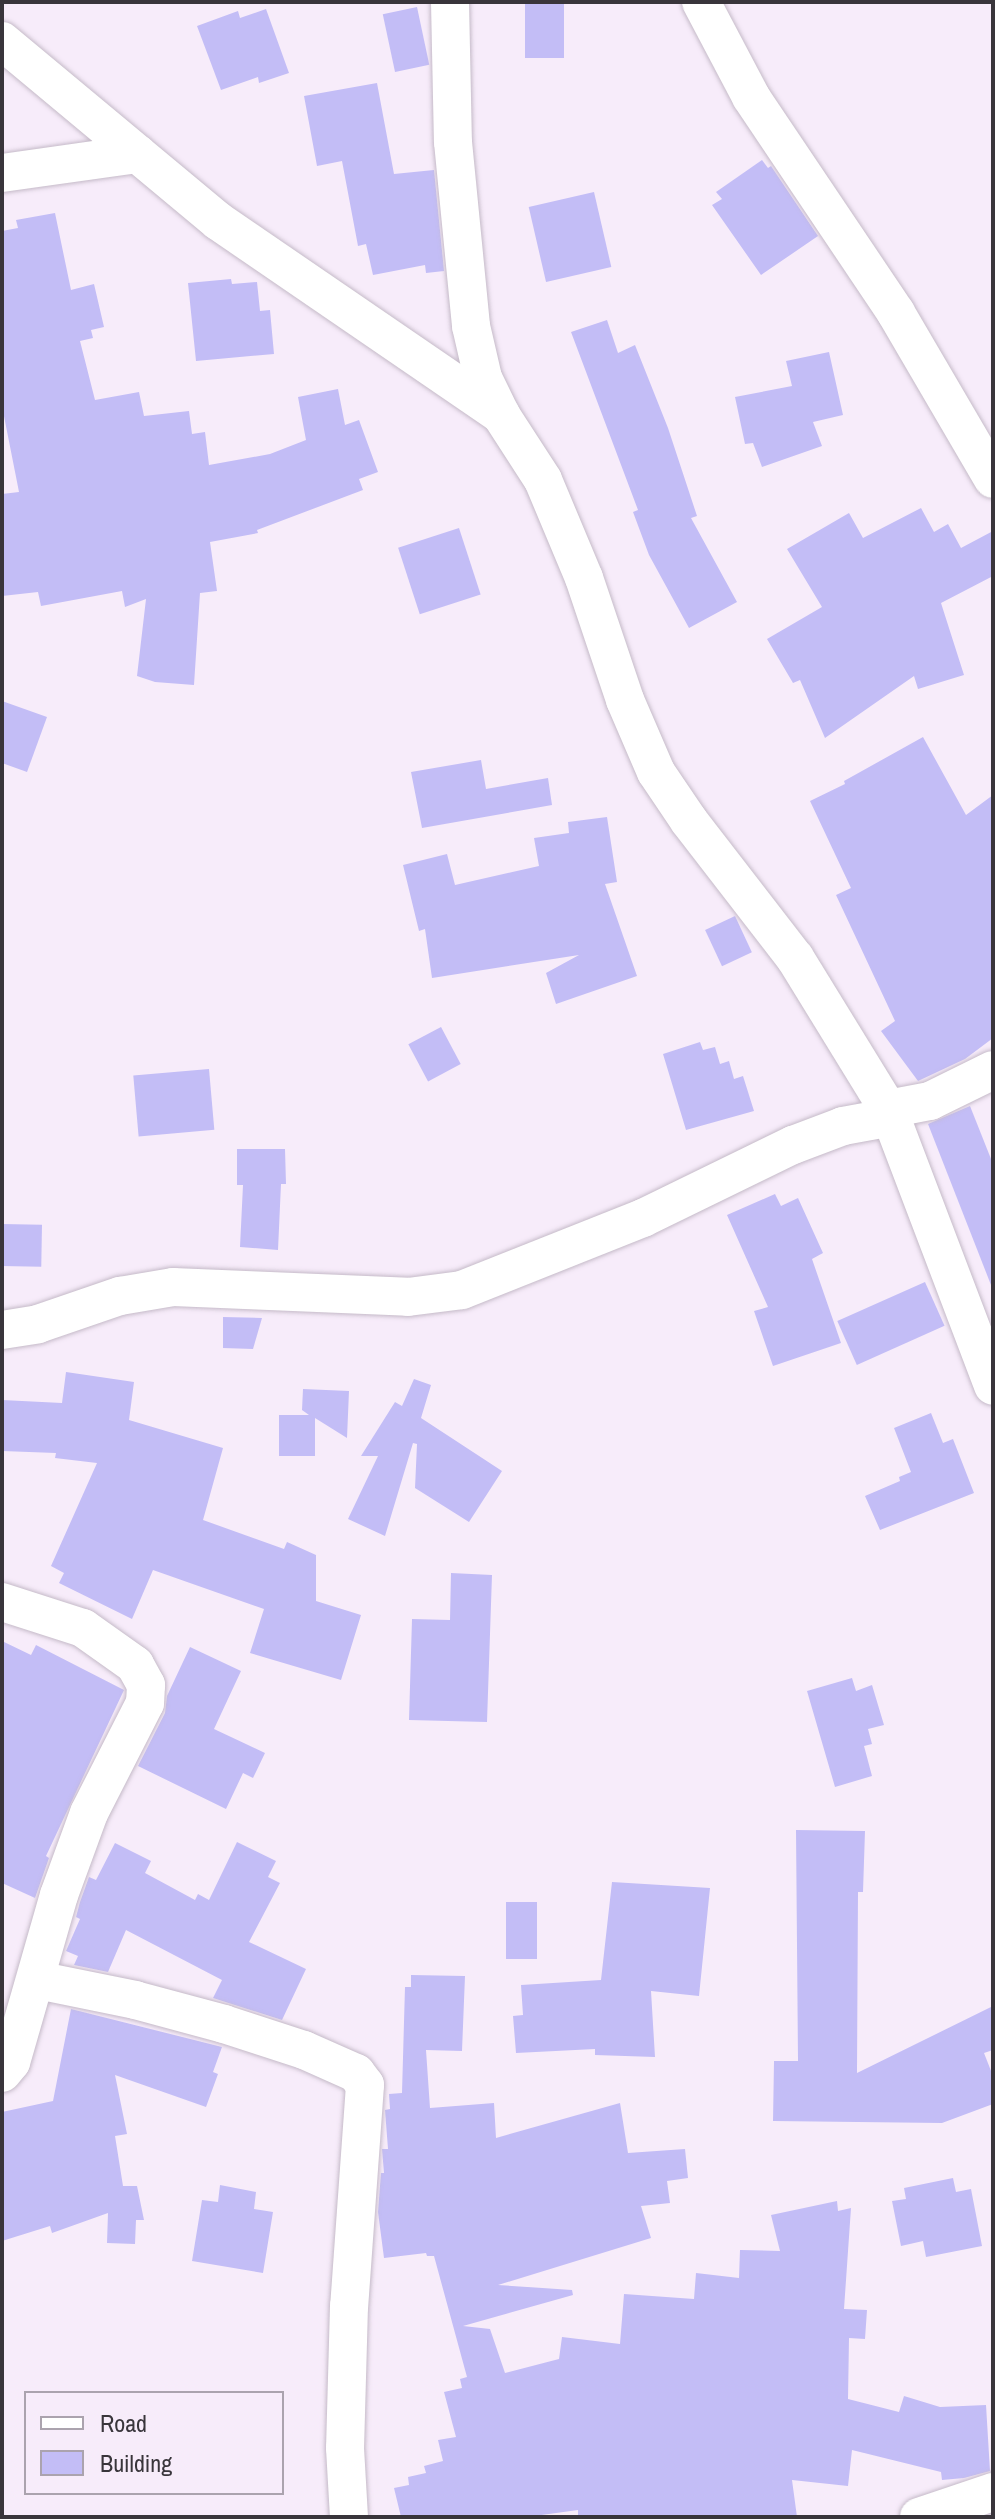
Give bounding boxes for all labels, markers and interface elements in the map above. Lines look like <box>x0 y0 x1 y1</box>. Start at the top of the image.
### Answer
legend <box>24 2391 284 2495</box>
text: Road <box>100 2407 147 2439</box>
text: Building <box>100 2447 172 2479</box>

